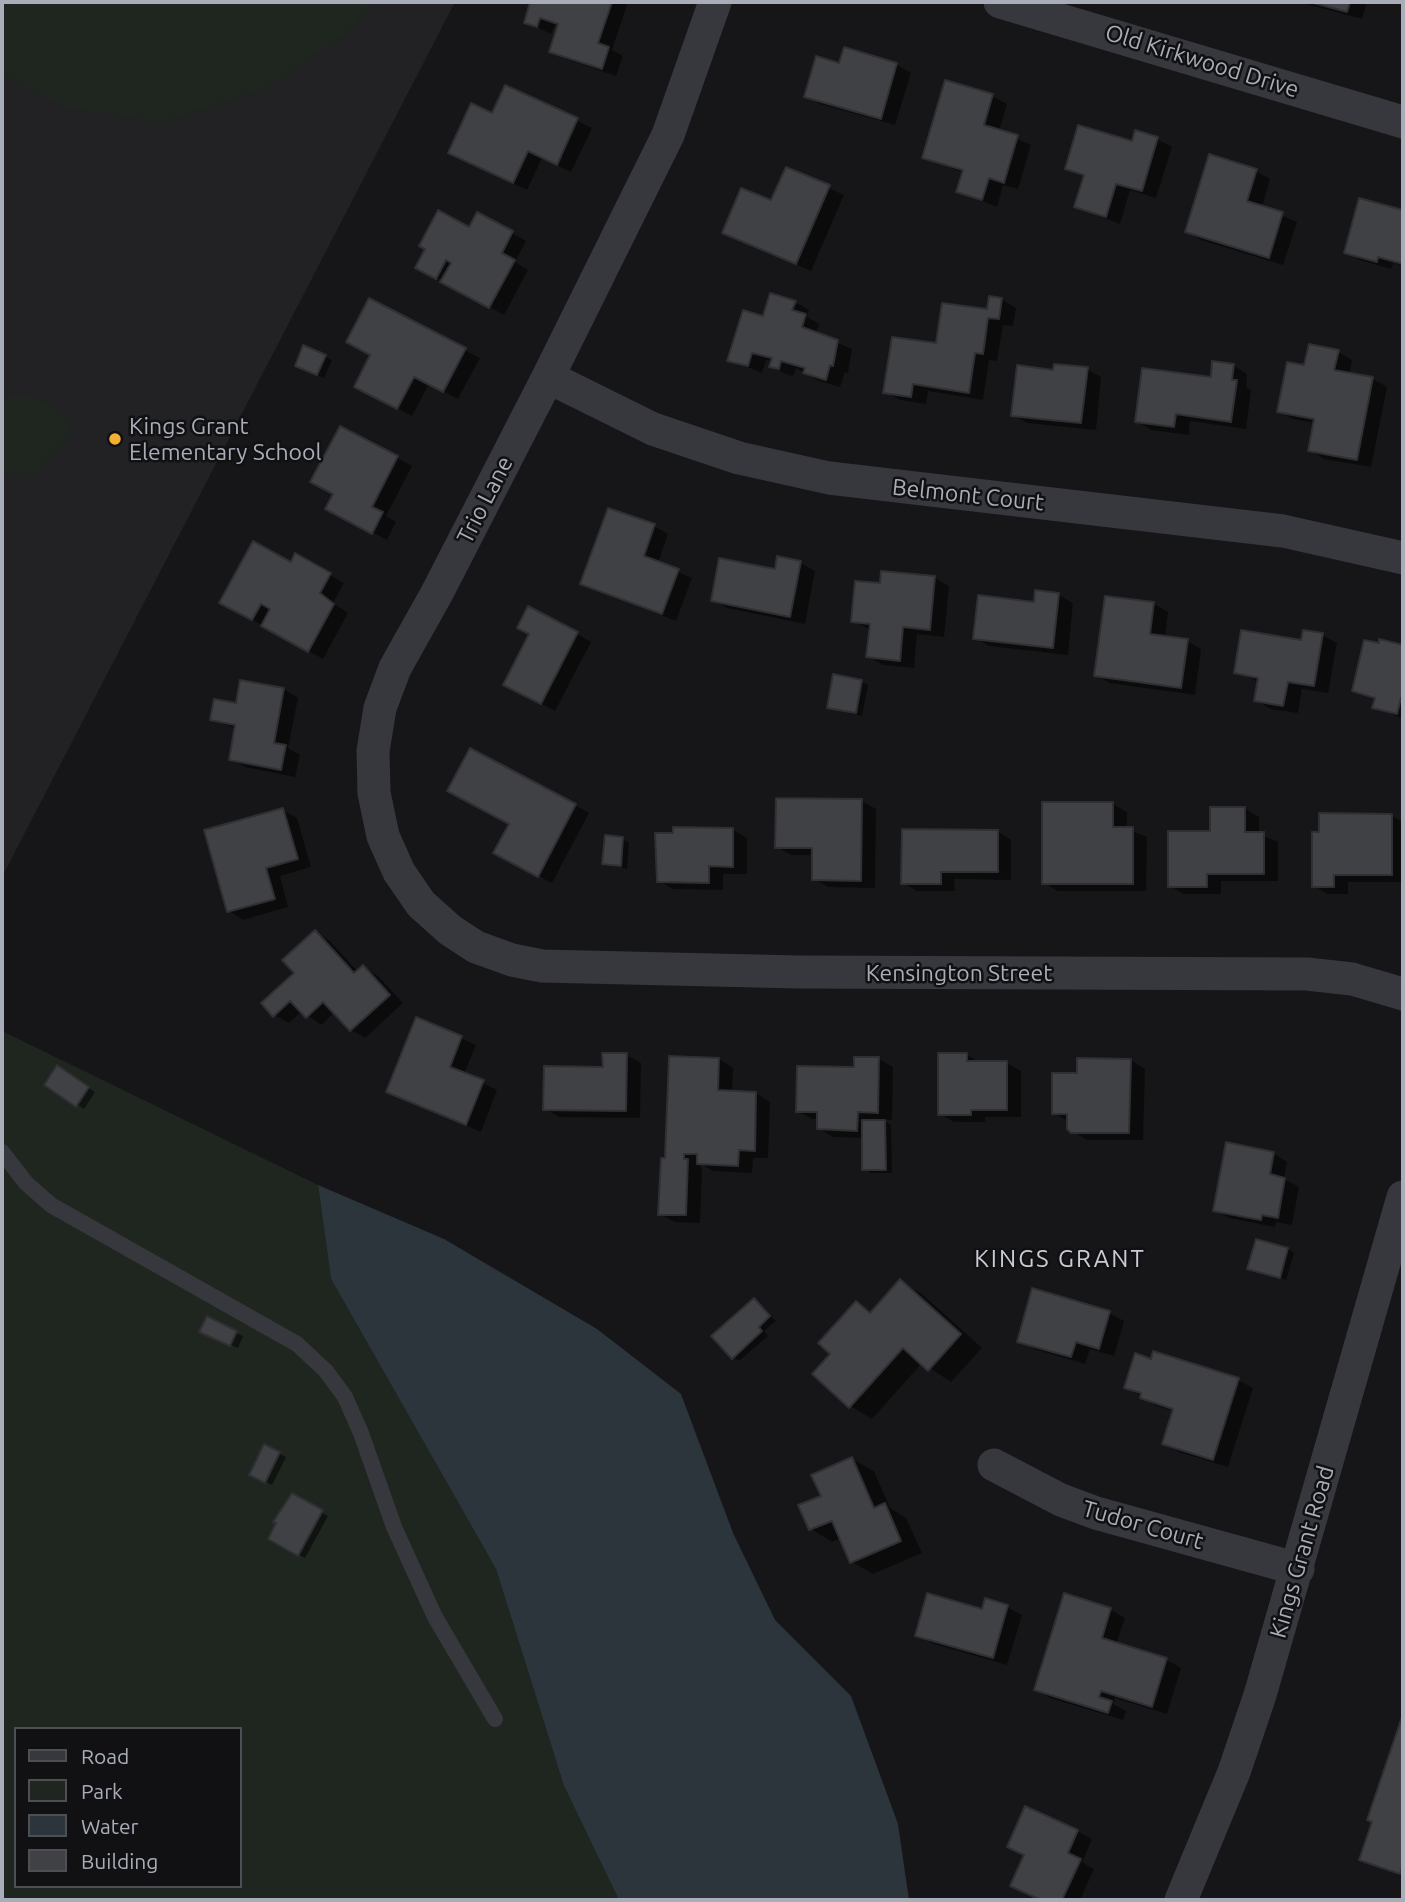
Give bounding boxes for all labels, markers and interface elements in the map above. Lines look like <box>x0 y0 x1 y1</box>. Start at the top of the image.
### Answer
street label: Old Kirkwood Drive <box>1102 18 1302 104</box>
place label: Kings Grant Elementary School <box>129 412 322 466</box>
marker: Kings Grant Elementary School <box>107 431 123 447</box>
street label: Trio Lane <box>451 452 519 548</box>
street label: Belmont Court <box>891 473 1045 517</box>
street label: Kensington Street <box>866 959 1052 987</box>
district label: KINGS GRANT <box>976 1245 1144 1273</box>
street label: Kings Grant Road <box>1264 1463 1340 1641</box>
street label: Tudor Court <box>1079 1495 1207 1555</box>
legend <box>14 1727 242 1888</box>
text: Road <box>81 1744 129 1768</box>
text: Park <box>81 1779 123 1803</box>
text: Water <box>81 1814 139 1838</box>
text: Building <box>81 1849 158 1873</box>

